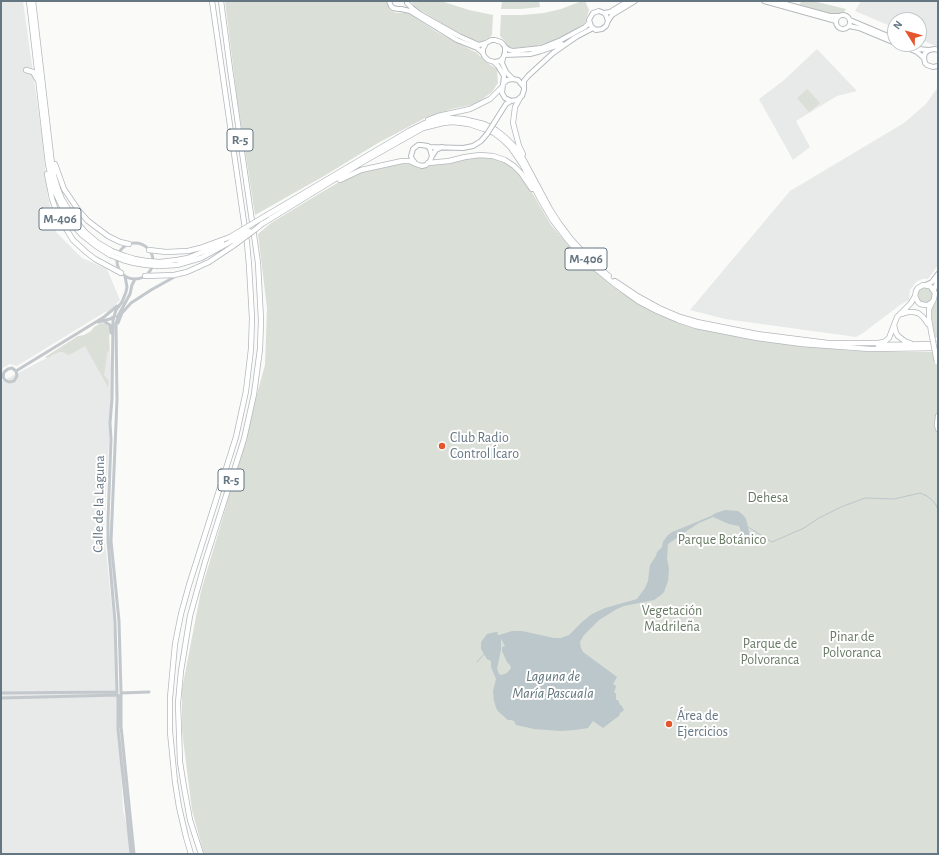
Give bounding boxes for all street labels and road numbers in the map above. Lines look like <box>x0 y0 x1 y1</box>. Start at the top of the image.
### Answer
road number: R-5 <box>227 129 253 151</box>
road number: M-406 <box>39 208 81 230</box>
road number: M-406 <box>565 248 607 270</box>
street label: Calle de la Laguna <box>90 455 108 553</box>
road number: R-5 <box>218 469 244 491</box>

